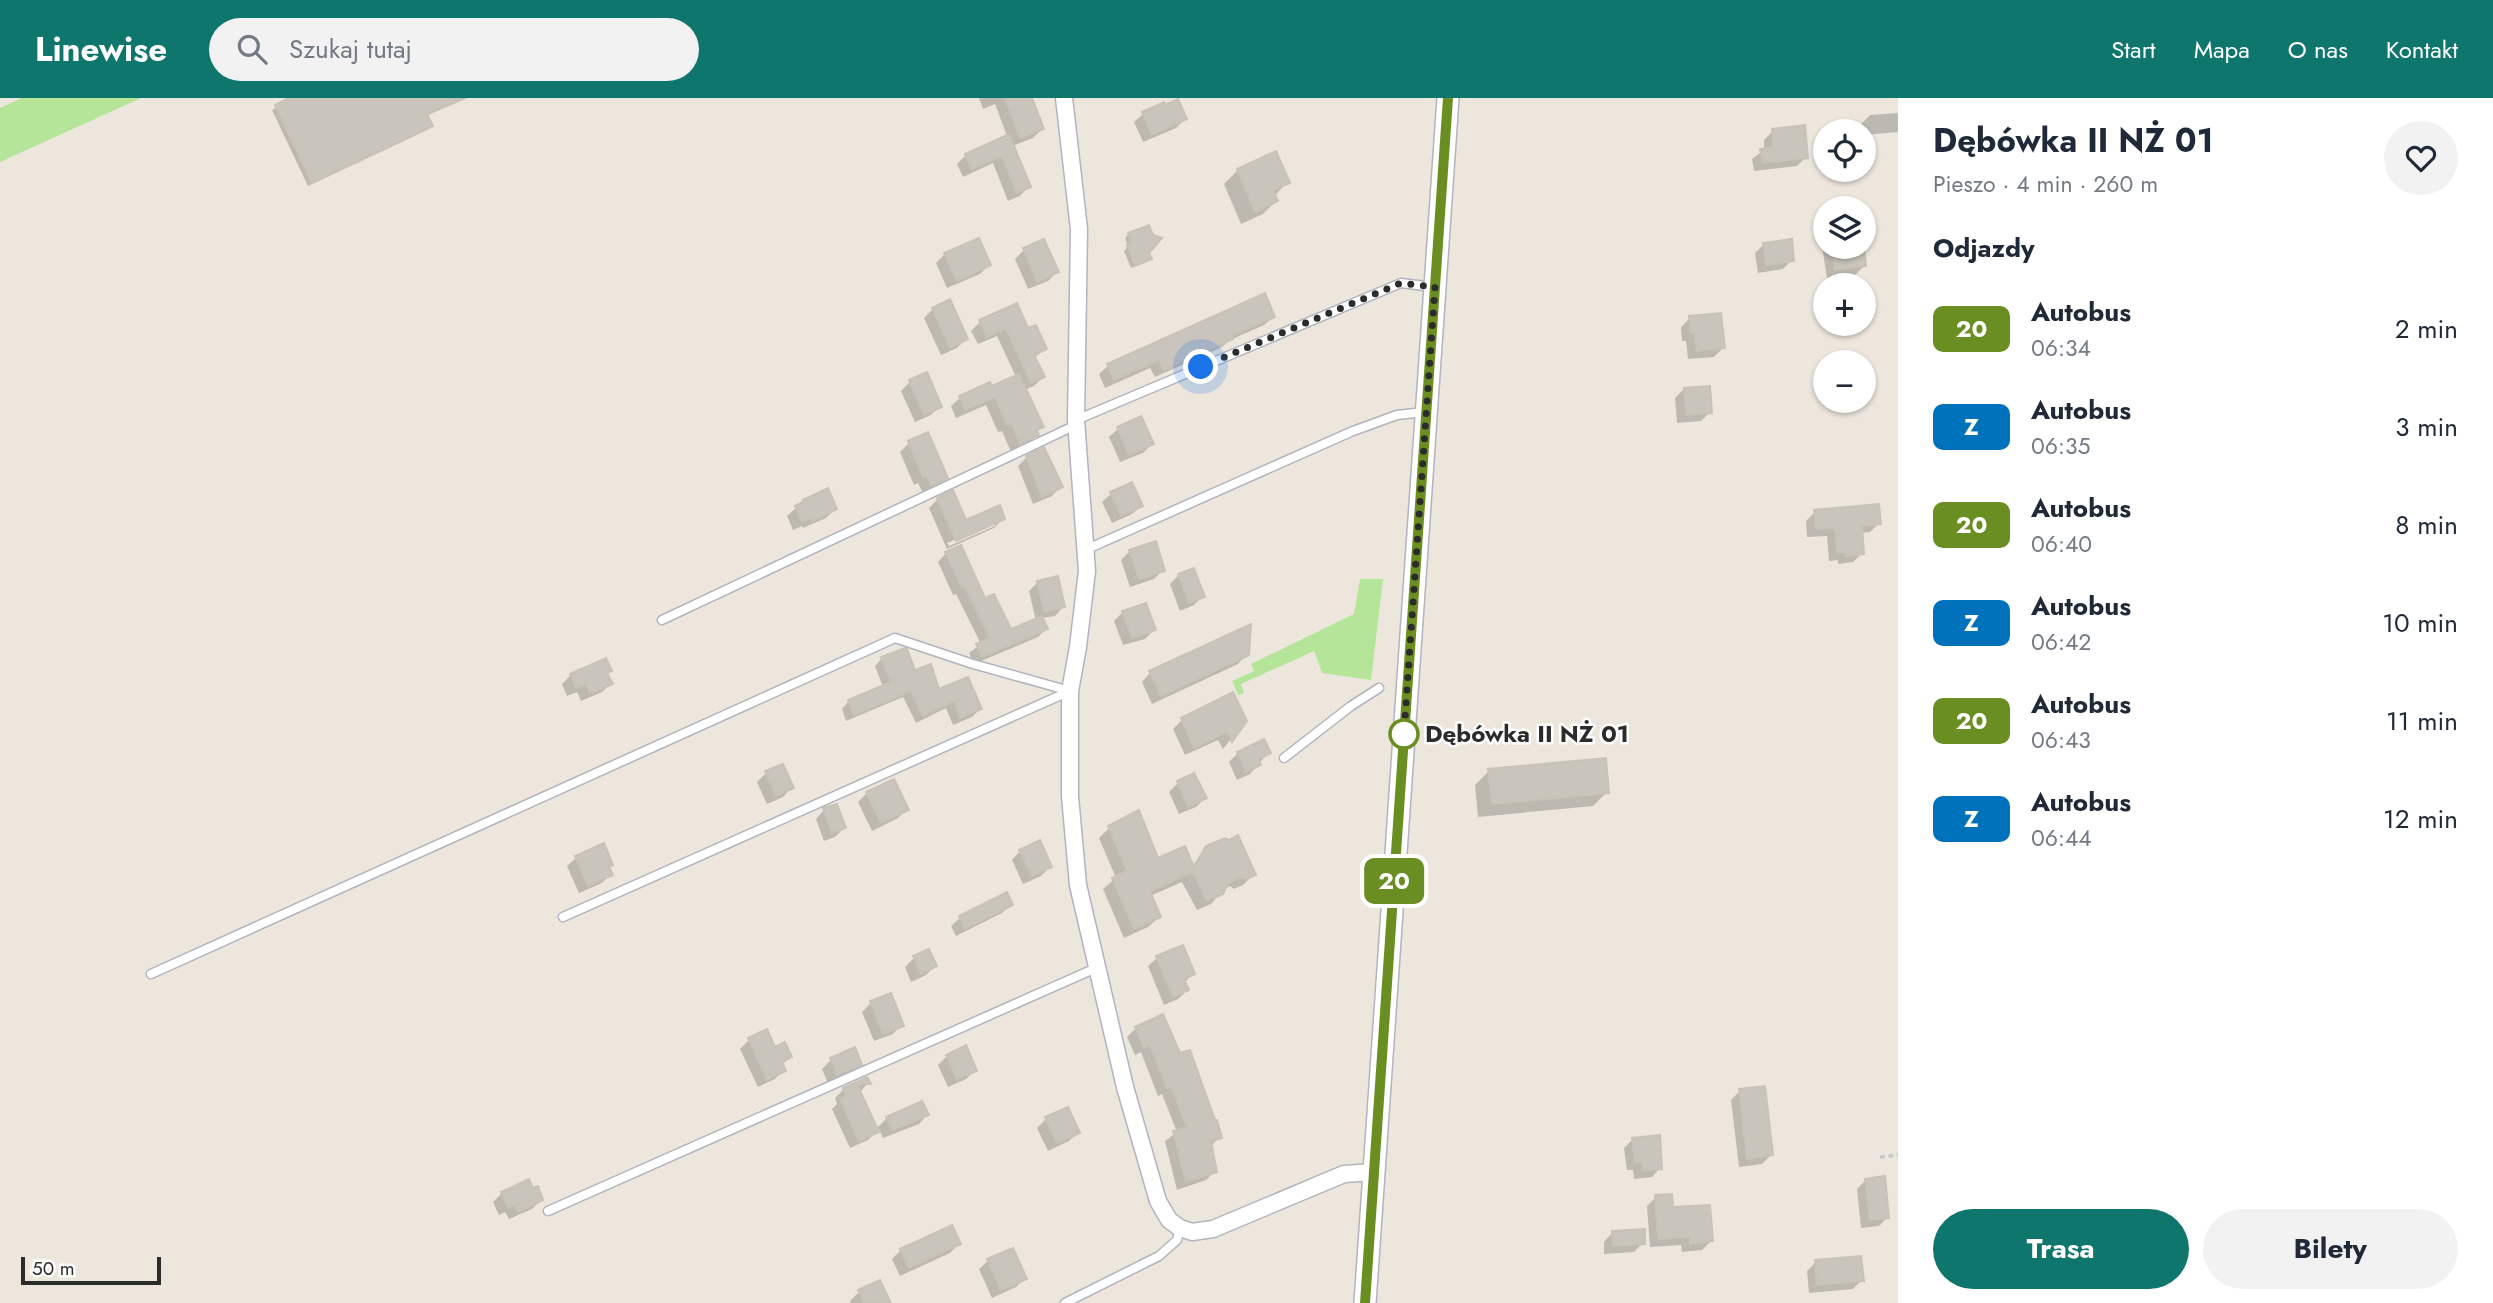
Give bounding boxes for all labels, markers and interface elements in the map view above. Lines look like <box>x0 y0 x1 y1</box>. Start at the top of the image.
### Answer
search box <box>209 18 699 81</box>
text: Linewise <box>35 26 167 73</box>
icon: search <box>233 30 271 68</box>
text: Szukaj tutaj <box>289 30 412 68</box>
text: Start <box>2111 32 2156 67</box>
text: Mapa <box>2194 32 2250 67</box>
text: O nas <box>2288 32 2348 67</box>
text: Kontakt <box>2386 32 2458 67</box>
text: Dębówka II NŻ 01 <box>1933 117 2214 164</box>
map controls <box>1813 119 1876 413</box>
button: locate <box>1813 119 1876 182</box>
button: heart <box>2384 121 2458 195</box>
text: Pieszo · 4 min · 260 m <box>1933 167 2158 201</box>
button: layers <box>1813 196 1876 259</box>
text: Odjazdy <box>1933 229 2035 267</box>
button: + <box>1813 273 1876 336</box>
text: Autobus <box>2031 293 2131 331</box>
text: 2 min <box>2395 310 2458 348</box>
text: 20 <box>1956 311 1987 346</box>
text: 06:34 <box>2031 331 2091 365</box>
your location <box>1183 349 1218 384</box>
button: − <box>1813 350 1876 413</box>
text: Autobus <box>2031 391 2131 429</box>
text: 3 min <box>2395 408 2458 446</box>
text: Z <box>1964 409 1979 444</box>
text: 06:35 <box>2031 429 2090 463</box>
text: Autobus <box>2031 489 2131 527</box>
text: 8 min <box>2395 506 2458 544</box>
text: 20 <box>1956 507 1987 542</box>
text: 06:40 <box>2031 527 2092 561</box>
text: Autobus <box>2031 587 2131 625</box>
text: 10 min <box>2382 604 2458 642</box>
text: Z <box>1964 605 1979 640</box>
text: 06:42 <box>2031 625 2091 659</box>
text: Autobus <box>2031 685 2131 723</box>
text: 11 min <box>2386 702 2458 740</box>
text: 20 <box>1956 703 1987 738</box>
place label: Dębówka II NŻ 01 <box>1425 716 1629 751</box>
marker: Dębówka II NŻ 01 <box>1389 719 1419 749</box>
text: 06:43 <box>2031 723 2091 757</box>
text: Autobus <box>2031 783 2131 821</box>
text: 12 min <box>2383 800 2458 838</box>
text: Z <box>1964 801 1979 836</box>
text: 06:44 <box>2031 821 2092 855</box>
line badge: 20 <box>1362 858 1426 904</box>
text: 20 <box>1378 863 1410 898</box>
button: Trasa <box>1933 1209 2189 1289</box>
button: Bilety <box>2203 1209 2458 1289</box>
scale bar <box>21 1254 161 1286</box>
text: 50 m <box>32 1255 75 1282</box>

